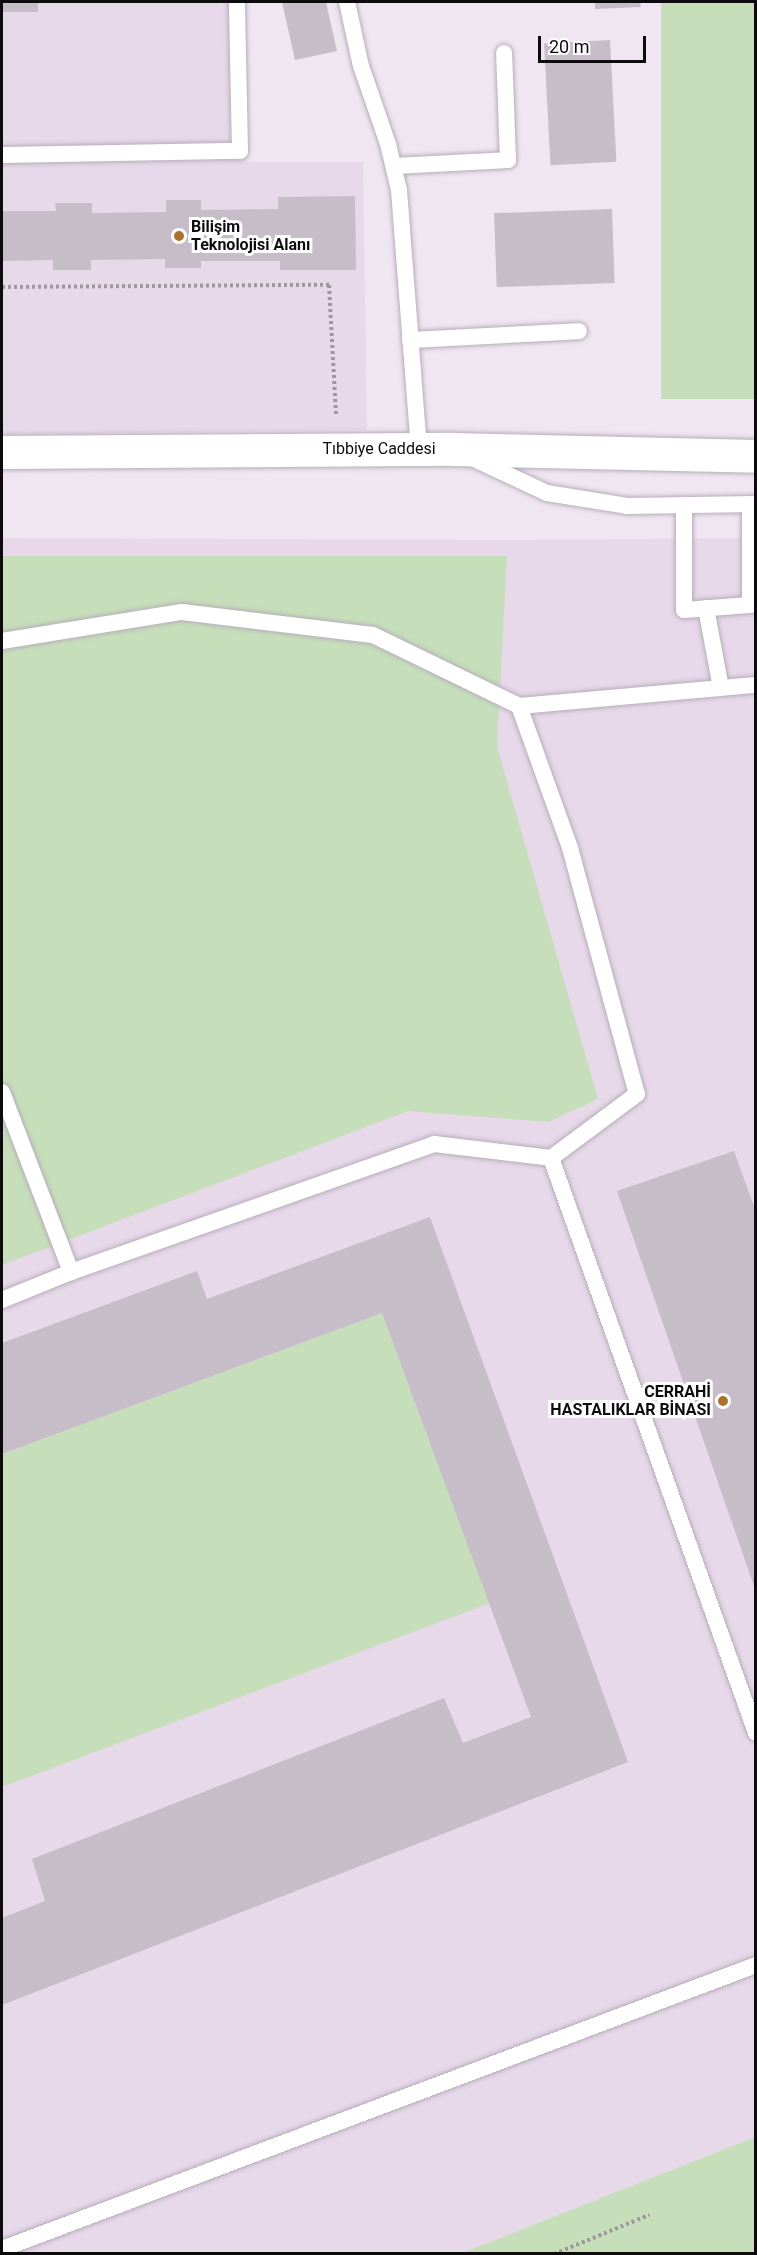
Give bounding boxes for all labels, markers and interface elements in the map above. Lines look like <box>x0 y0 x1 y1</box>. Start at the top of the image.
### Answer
scale bar <box>541 24 649 62</box>
text: 20 m <box>549 36 589 57</box>
place label: Bilişim Teknolojisi Alanı <box>191 217 310 255</box>
marker: Bilişim Teknolojisi Alanı <box>172 229 186 243</box>
street label: Tıbbiye Caddesi <box>322 439 436 459</box>
place label: CERRAHİ HASTALIKLAR BİNASI <box>550 1382 711 1420</box>
marker: CERRAHİ HASTALIKLAR BİNASI <box>716 1394 730 1408</box>

